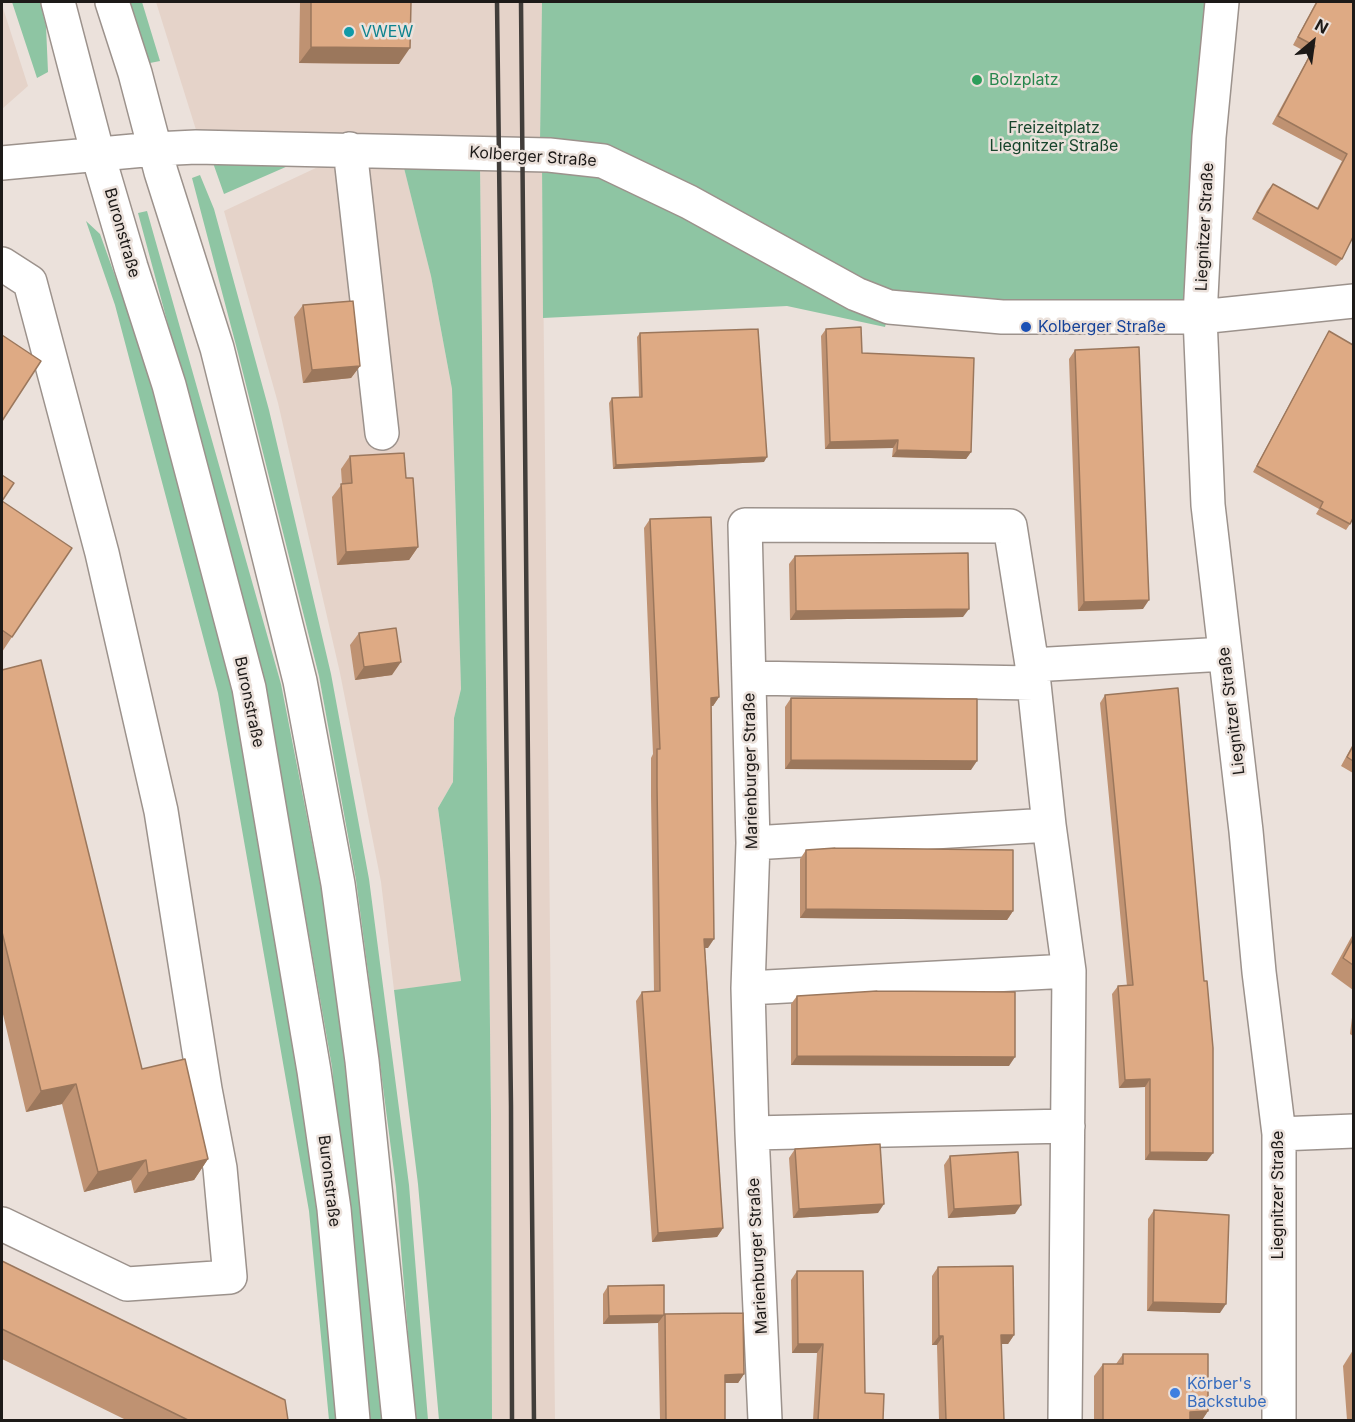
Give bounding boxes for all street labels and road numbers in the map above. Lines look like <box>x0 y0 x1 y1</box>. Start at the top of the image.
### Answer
street label: Kolberger Straße <box>469 143 597 171</box>
street label: Liegnitzer Straße <box>1192 162 1218 292</box>
street label: Buronstraße <box>100 186 144 280</box>
street label: Liegnitzer Straße <box>1215 646 1249 776</box>
street label: Buronstraße <box>230 655 268 749</box>
street label: Marienburger Straße <box>740 692 762 850</box>
street label: Liegnitzer Straße <box>1268 1131 1288 1259</box>
street label: Buronstraße <box>314 1134 344 1228</box>
street label: Marienburger Straße <box>744 1177 772 1335</box>

